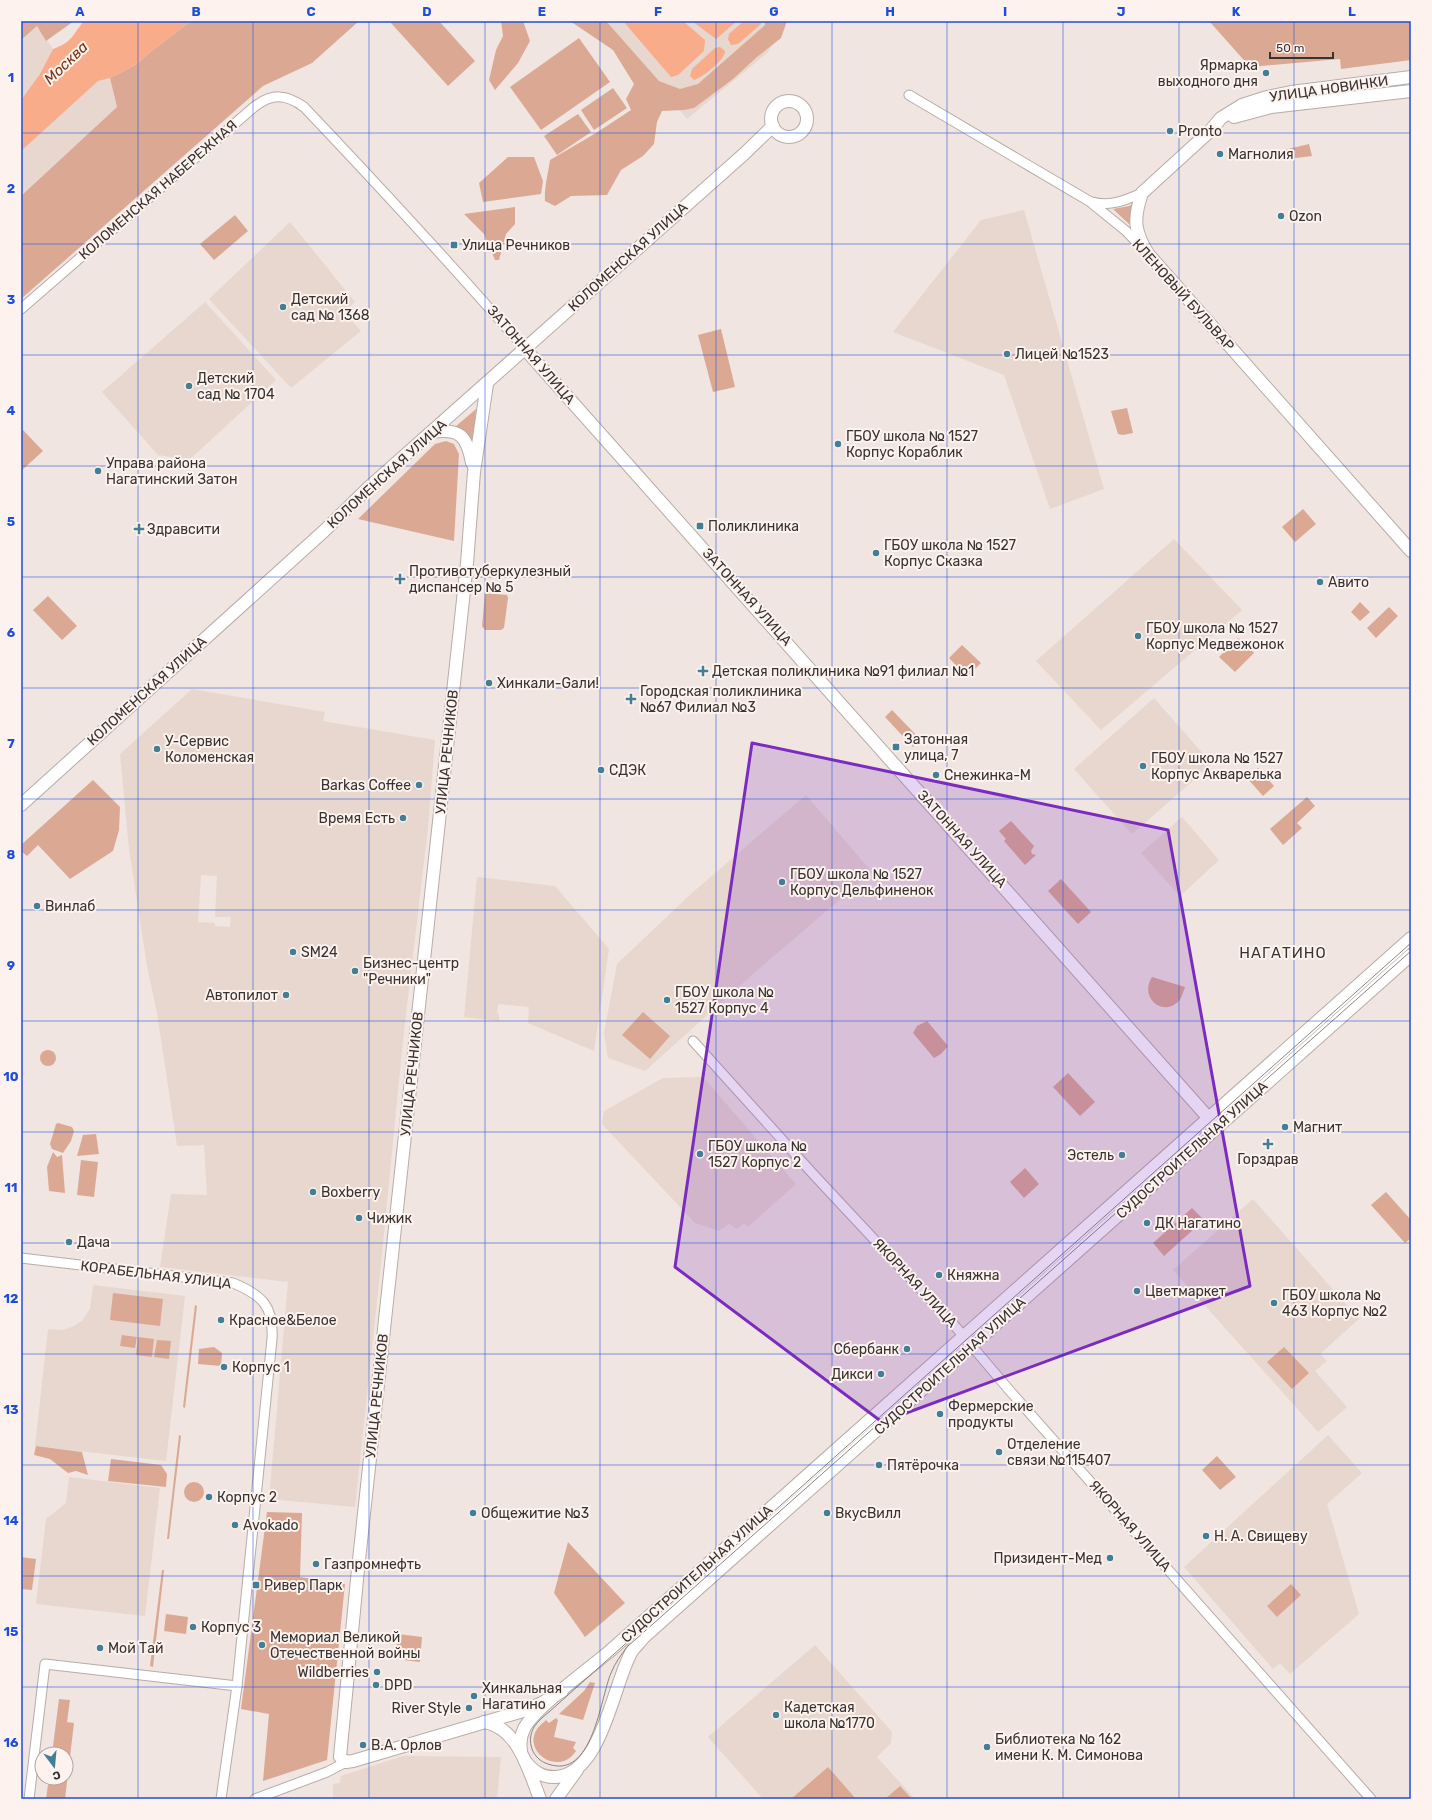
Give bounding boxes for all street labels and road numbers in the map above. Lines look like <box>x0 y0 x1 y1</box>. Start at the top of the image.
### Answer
street label: УЛИЦА НОВИНКИ <box>1269 72 1389 106</box>
street label: КОЛОМЕНСКАЯ НАБЕРЕЖНАЯ <box>75 117 241 263</box>
street label: КОЛОМЕНСКАЯ УЛИЦА <box>565 198 692 315</box>
street label: КЛЕНОВЫЙ БУЛЬВАР <box>1128 235 1238 354</box>
street label: ЗАТОННАЯ УЛИЦА <box>483 302 579 408</box>
street label: КОЛОМЕНСКАЯ УЛИЦА <box>324 415 451 532</box>
street label: ЗАТОННАЯ УЛИЦА <box>699 545 796 650</box>
street label: КОЛОМЕНСКАЯ УЛИЦА <box>84 632 211 749</box>
street label: УЛИЦА РЕЧНИКОВ <box>432 689 462 815</box>
street label: ЗАТОННАЯ УЛИЦА <box>914 787 1011 892</box>
street label: УЛИЦА РЕЧНИКОВ <box>397 1011 427 1137</box>
street label: СУДОСТРОИТЕЛЬНАЯ УЛИЦА <box>1113 1077 1272 1223</box>
street label: ЯКОРНАЯ УЛИЦА <box>869 1235 961 1332</box>
street label: КОРАБЕЛЬНАЯ УЛИЦА <box>80 1257 233 1293</box>
street label: СУДОСТРОИТЕЛЬНАЯ УЛИЦА <box>871 1293 1030 1439</box>
street label: УЛИЦА РЕЧНИКОВ <box>362 1333 392 1459</box>
street label: ЯКОРНАЯ УЛИЦА <box>1086 1477 1175 1576</box>
street label: СУДОСТРОИТЕЛЬНАЯ УЛИЦА <box>618 1501 777 1647</box>

